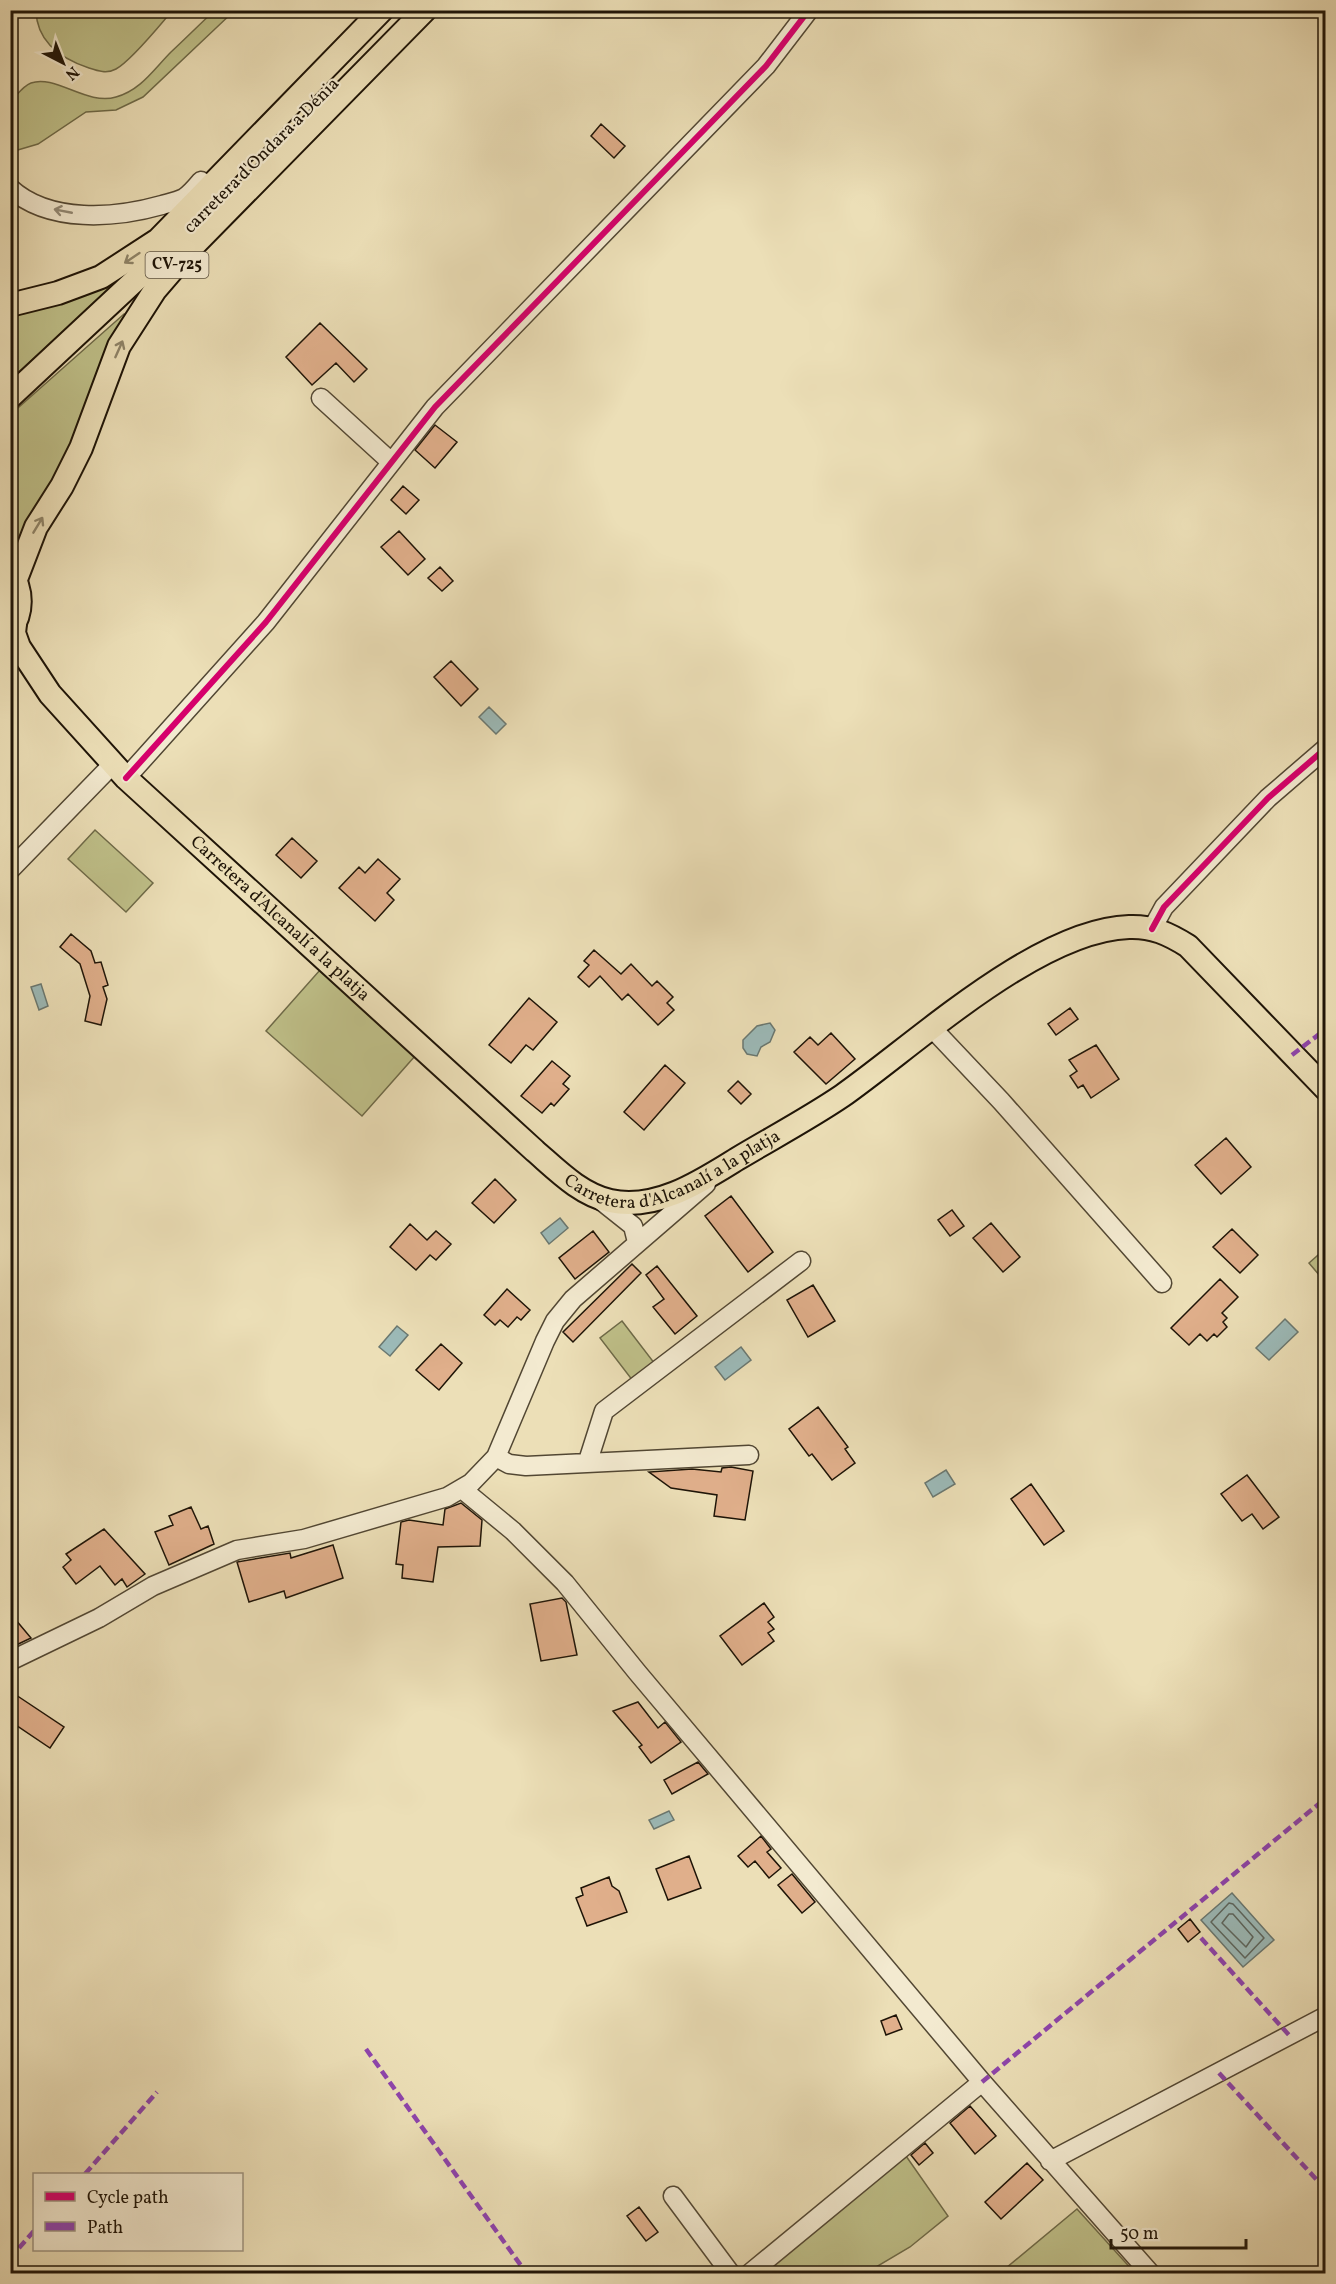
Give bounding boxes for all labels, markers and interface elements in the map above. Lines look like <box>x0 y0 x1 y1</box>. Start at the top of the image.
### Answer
north arrow <box>33 33 93 93</box>
text: N <box>60 61 83 85</box>
street label: carretera d'Ondara a Dénia <box>178 72 346 240</box>
one-way arrow <box>54 205 74 216</box>
road number: CV-725 <box>146 252 208 278</box>
one-way arrow <box>124 253 141 265</box>
one-way arrow <box>114 340 125 358</box>
one-way arrow <box>32 517 44 534</box>
street label: Carretera d'Alcanalí a la platja <box>185 830 376 1007</box>
street label: Carretera d'Alcanalí a la platja <box>559 1124 785 1216</box>
legend <box>33 2173 243 2251</box>
text: Cycle path <box>87 2186 169 2211</box>
scale bar <box>1111 2212 1246 2250</box>
text: Path <box>87 2216 123 2241</box>
text: 50 m <box>1120 2222 1159 2247</box>

